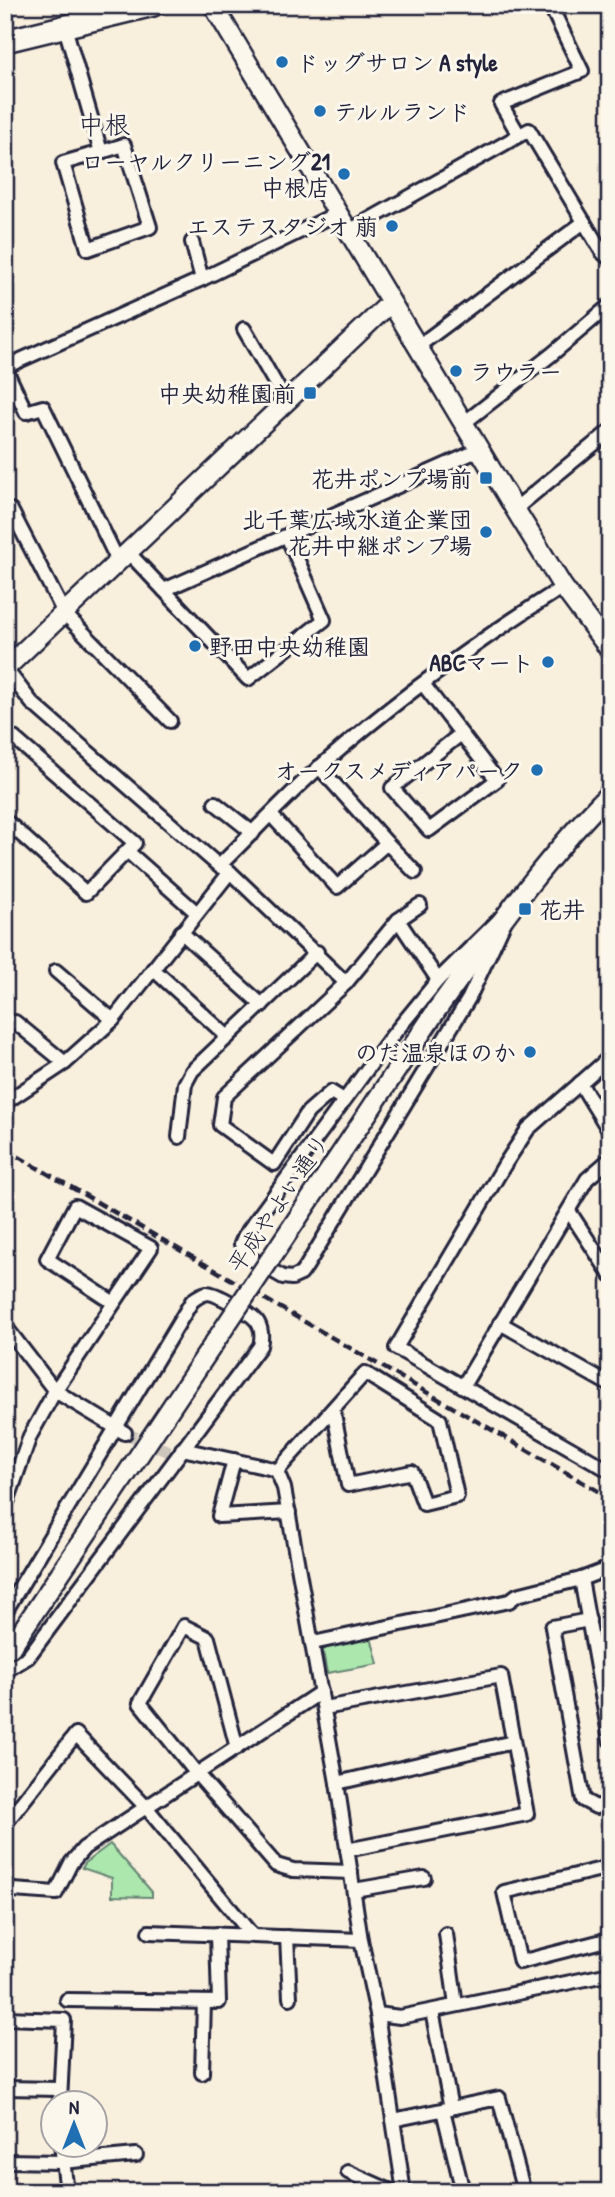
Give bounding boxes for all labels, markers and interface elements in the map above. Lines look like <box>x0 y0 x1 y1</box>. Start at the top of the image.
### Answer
place label: ドッグサロン A style <box>296 47 498 79</box>
marker: ドッグサロン A style <box>274 54 290 70</box>
place label: テルルランド <box>334 96 471 127</box>
marker: テルルランド <box>312 103 328 119</box>
district label: 中根 <box>78 107 130 142</box>
place label: ローヤルクリーニング21 中根店 <box>81 146 330 203</box>
marker: ローヤルクリーニング21 中根店 <box>336 166 352 182</box>
place label: エステスタジオ 萠 <box>187 211 378 242</box>
marker: エステスタジオ 萠 <box>384 218 400 234</box>
place label: ラウラー <box>470 356 562 387</box>
marker: ラウラー <box>448 363 464 379</box>
place label: 中央幼稚園前 <box>158 378 296 409</box>
marker: 中央幼稚園前 <box>302 385 318 401</box>
place label: 花井ポンプ場前 <box>311 463 472 494</box>
marker: 花井ポンプ場前 <box>478 470 494 486</box>
place label: 北千葉広域水道企業団 花井中継ポンプ場 <box>242 504 472 561</box>
marker: 北千葉広域水道企業団 花井中継ポンプ場 <box>478 524 494 540</box>
place label: 野田中央幼稚園 <box>209 631 370 662</box>
marker: 野田中央幼稚園 <box>187 638 203 654</box>
place label: ABCマート <box>430 647 534 678</box>
marker: ABCマート <box>540 654 556 670</box>
place label: オークスメディアパーク <box>274 755 523 786</box>
marker: オークスメディアパーク <box>529 762 545 778</box>
place label: 花井 <box>539 894 585 925</box>
marker: 花井 <box>517 901 533 917</box>
place label: のだ温泉ほのか <box>355 1037 516 1068</box>
marker: のだ温泉ほのか <box>522 1044 538 1060</box>
street label: 平成やよい通り <box>220 1128 336 1278</box>
north arrow <box>38 2088 108 2158</box>
text: N <box>69 2094 79 2120</box>

